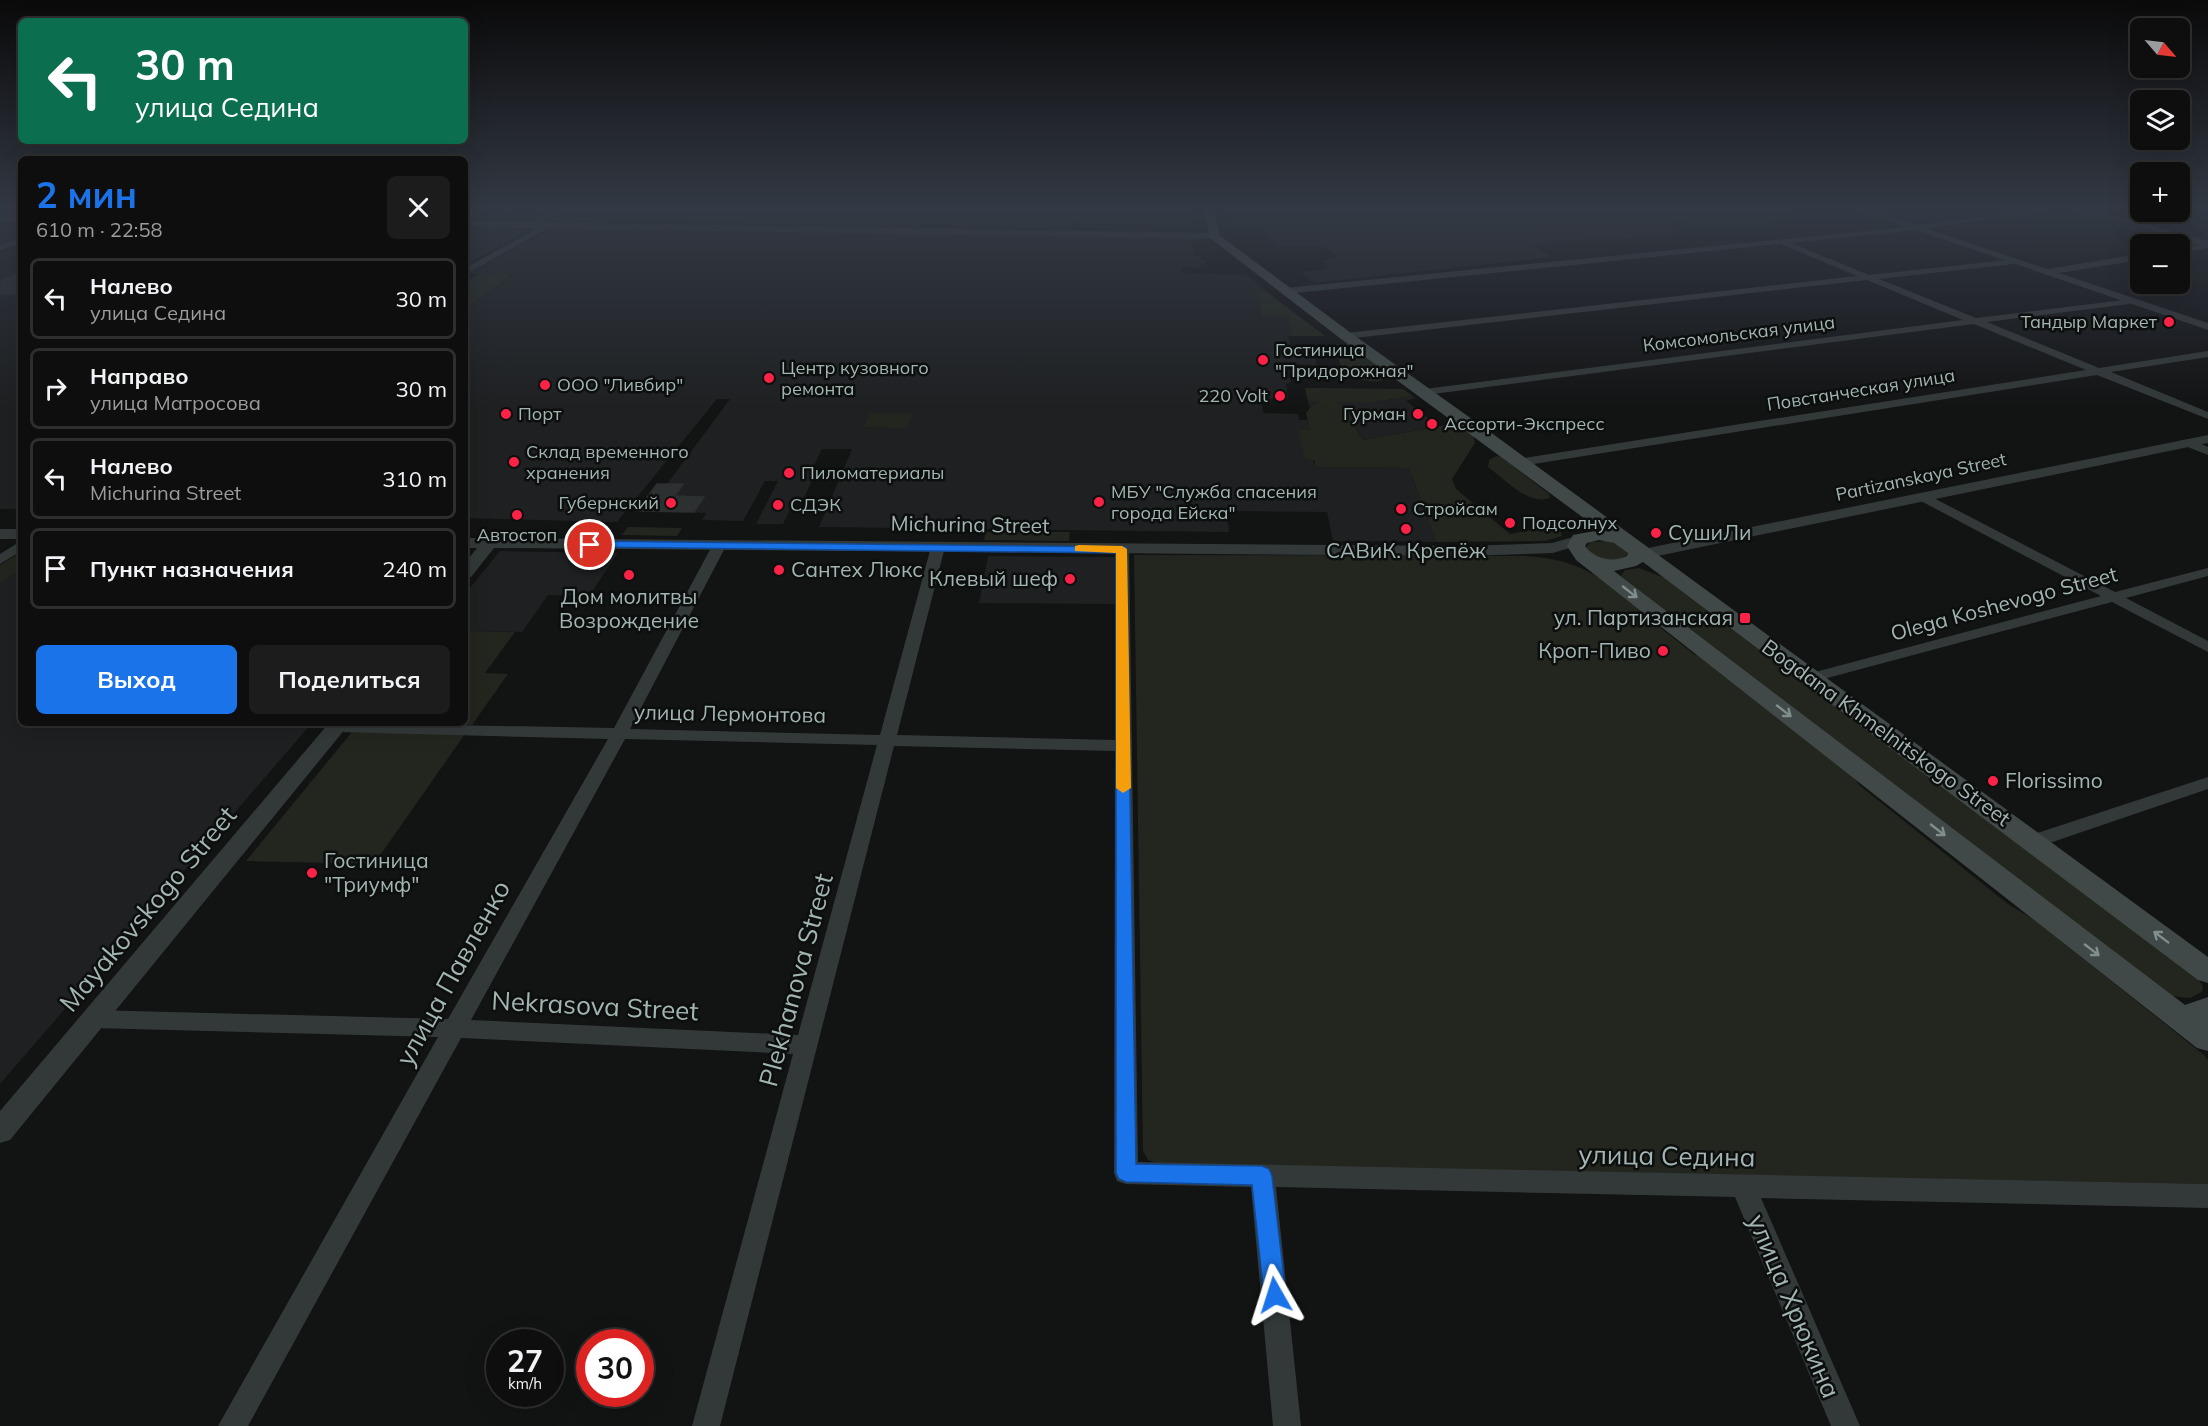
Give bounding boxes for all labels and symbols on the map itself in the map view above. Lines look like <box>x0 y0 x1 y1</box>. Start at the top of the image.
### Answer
north arrow <box>2130 18 2190 78</box>
street label: Комсомольская улица <box>1642 310 1836 357</box>
place label: Тандыр Маркет <box>2020 310 2158 333</box>
marker: Тандыр Маркет <box>2162 315 2176 329</box>
place label: Гостиница "Придорожная" <box>1275 338 1414 382</box>
marker: Гостиница "Придорожная" <box>1256 353 1270 367</box>
place label: Центр кузовного ремонта <box>781 356 929 400</box>
street label: Повстанческая улица <box>1765 363 1957 416</box>
marker: Центр кузовного ремонта <box>762 371 776 385</box>
place label: ООО "Ливбир" <box>557 373 683 396</box>
marker: ООО "Ливбир" <box>538 378 552 392</box>
place label: 220 Volt <box>1199 384 1268 407</box>
marker: 220 Volt <box>1273 389 1287 403</box>
place label: Порт <box>518 402 562 425</box>
place label: Гурман <box>1343 402 1406 425</box>
marker: Порт <box>499 407 513 421</box>
marker: Гурман <box>1411 407 1425 421</box>
place label: Ассорти-Экспресс <box>1444 412 1605 435</box>
marker: Ассорти-Экспресс <box>1425 417 1439 431</box>
place label: Склад временного хранения <box>526 440 689 484</box>
street label: Partizanskaya Street <box>1834 447 2008 506</box>
marker: Склад временного хранения <box>507 455 521 469</box>
place label: Пиломатериалы <box>801 461 944 484</box>
marker: Пиломатериалы <box>782 466 796 480</box>
place label: МБУ "Служба спасения города Ейска" <box>1111 480 1317 524</box>
place label: Губернский <box>558 491 659 514</box>
place label: СДЭК <box>790 493 841 516</box>
marker: МБУ "Служба спасения города Ейска" <box>1092 495 1106 509</box>
marker: Губернский <box>664 496 678 510</box>
place label: Стройсам <box>1413 497 1498 520</box>
marker: СДЭК <box>771 498 785 512</box>
marker: Стройсам <box>1394 502 1408 516</box>
marker: Автостоп <box>510 508 524 522</box>
street label: Michurina Street <box>890 510 1050 538</box>
place label: Подсолнух <box>1522 511 1617 534</box>
marker: Подсолнух <box>1503 516 1517 530</box>
pin <box>564 519 615 570</box>
place label: СушиЛи <box>1668 519 1752 545</box>
marker: САВиК. Крепёж <box>1399 522 1413 536</box>
place label: Автостоп <box>477 523 557 546</box>
marker: СушиЛи <box>1649 526 1663 540</box>
place label: САВиК. Крепёж <box>1326 537 1486 563</box>
place label: Сантех Люкс <box>791 556 923 582</box>
street label: Olega Koshevogo Street <box>1888 560 2120 646</box>
marker: Сантех Люкс <box>772 563 786 577</box>
place label: Клевый шеф <box>929 565 1058 591</box>
marker: Дом молитвы Возрождение <box>622 568 636 582</box>
marker: Клевый шеф <box>1063 572 1077 586</box>
place label: Дом молитвы Возрождение <box>559 583 699 633</box>
one-way arrow <box>1621 585 1637 598</box>
place label: ул. Партизанская <box>1554 604 1733 630</box>
marker: ул. Партизанская <box>1738 611 1752 625</box>
street label: Bogdana Khmelnitskogo Street <box>1757 633 2016 831</box>
place label: Кроп-Пиво <box>1538 637 1651 663</box>
marker: Кроп-Пиво <box>1656 644 1670 658</box>
street label: улица Лермонтова <box>634 698 826 728</box>
one-way arrow <box>1776 705 1792 718</box>
place label: Florissimo <box>2005 767 2103 793</box>
marker: Florissimo <box>1986 774 2000 788</box>
street label: Mayakovskogo Street <box>52 799 243 1018</box>
one-way arrow <box>1930 824 1946 837</box>
place label: Гостиница "Триумф" <box>324 847 429 897</box>
marker: Гостиница "Триумф" <box>305 866 319 880</box>
street label: Plekhanova Street <box>751 870 840 1090</box>
street label: улица Павленко <box>388 874 517 1071</box>
one-way arrow <box>2153 931 2169 944</box>
one-way arrow <box>2084 943 2100 956</box>
street label: Nekrasova Street <box>491 984 699 1027</box>
street label: улица Седина <box>1578 1137 1756 1174</box>
street label: улица Хрюкина <box>1741 1209 1848 1403</box>
position arrow <box>1243 1263 1307 1327</box>
speed limit sign: 30 <box>576 1329 654 1407</box>

